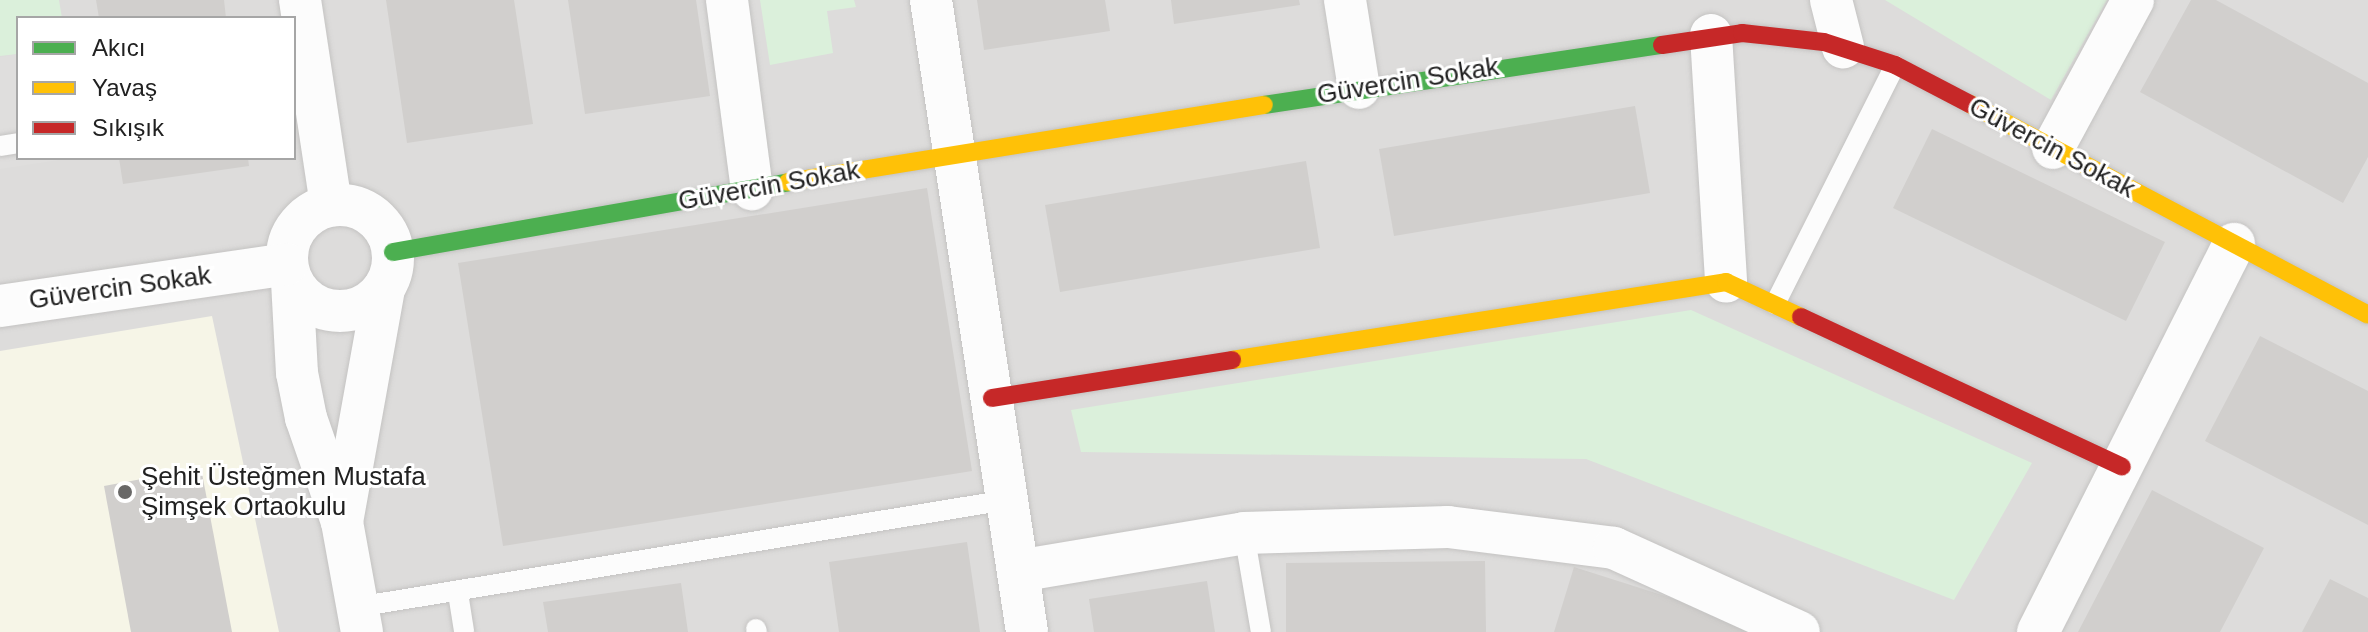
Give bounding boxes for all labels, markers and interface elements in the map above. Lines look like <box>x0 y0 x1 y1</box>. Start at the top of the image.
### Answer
legend <box>16 16 296 160</box>
text: Akıcı <box>92 34 145 61</box>
street label: Güvercin Sokak <box>1315 51 1501 111</box>
text: Yavaş <box>92 74 157 101</box>
street label: Güvercin Sokak <box>1964 91 2140 205</box>
text: Sıkışık <box>92 114 164 141</box>
street label: Güvercin Sokak <box>676 155 862 217</box>
street label: Güvercin Sokak <box>27 260 213 316</box>
place label: Şehit Üsteğmen Mustafa Şimşek Ortaokulu <box>141 461 426 522</box>
marker: Şehit Üsteğmen Mustafa Şimşek Ortaokulu <box>116 483 134 501</box>

